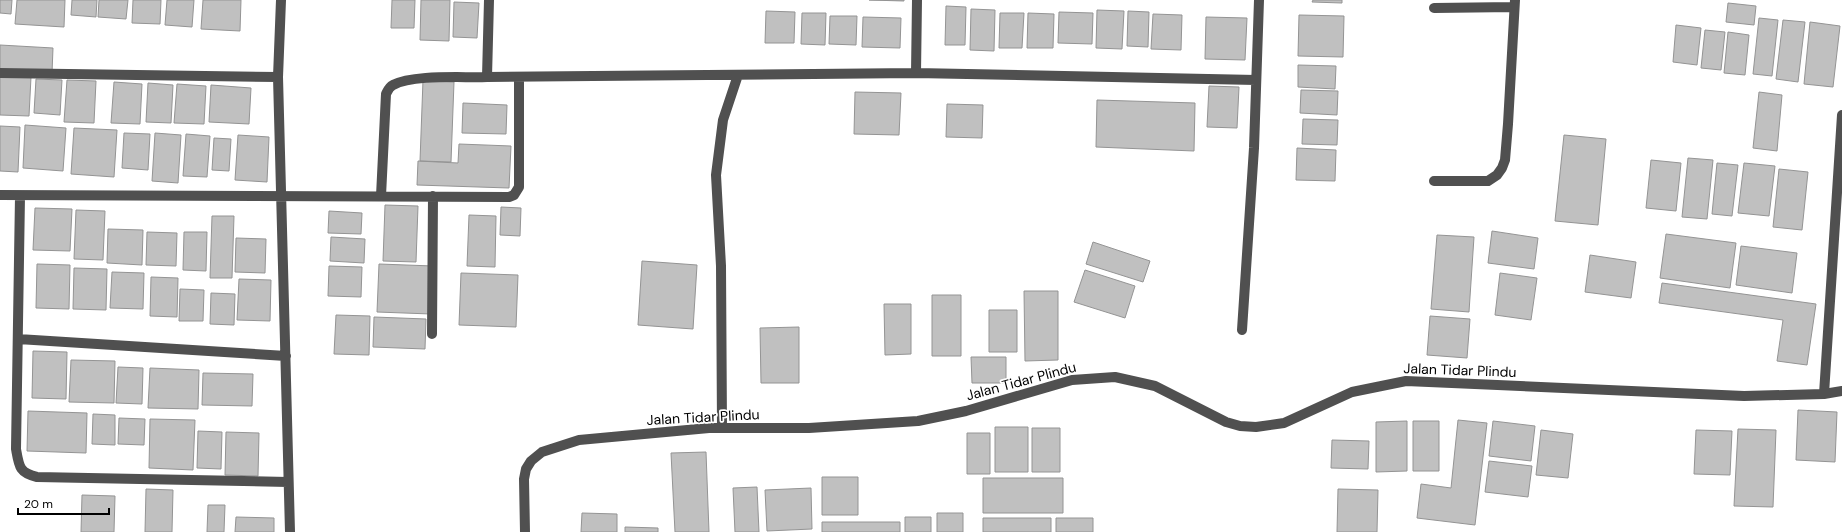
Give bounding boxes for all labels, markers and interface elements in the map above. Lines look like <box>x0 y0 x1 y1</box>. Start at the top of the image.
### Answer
street label: Jalan Tidar Plindu <box>964 358 1078 404</box>
street label: Jalan Tidar Plindu <box>1403 359 1517 381</box>
street label: Jalan Tidar Plindu <box>646 405 760 429</box>
scale bar <box>18 490 109 516</box>
text: 20 m <box>24 496 53 512</box>

